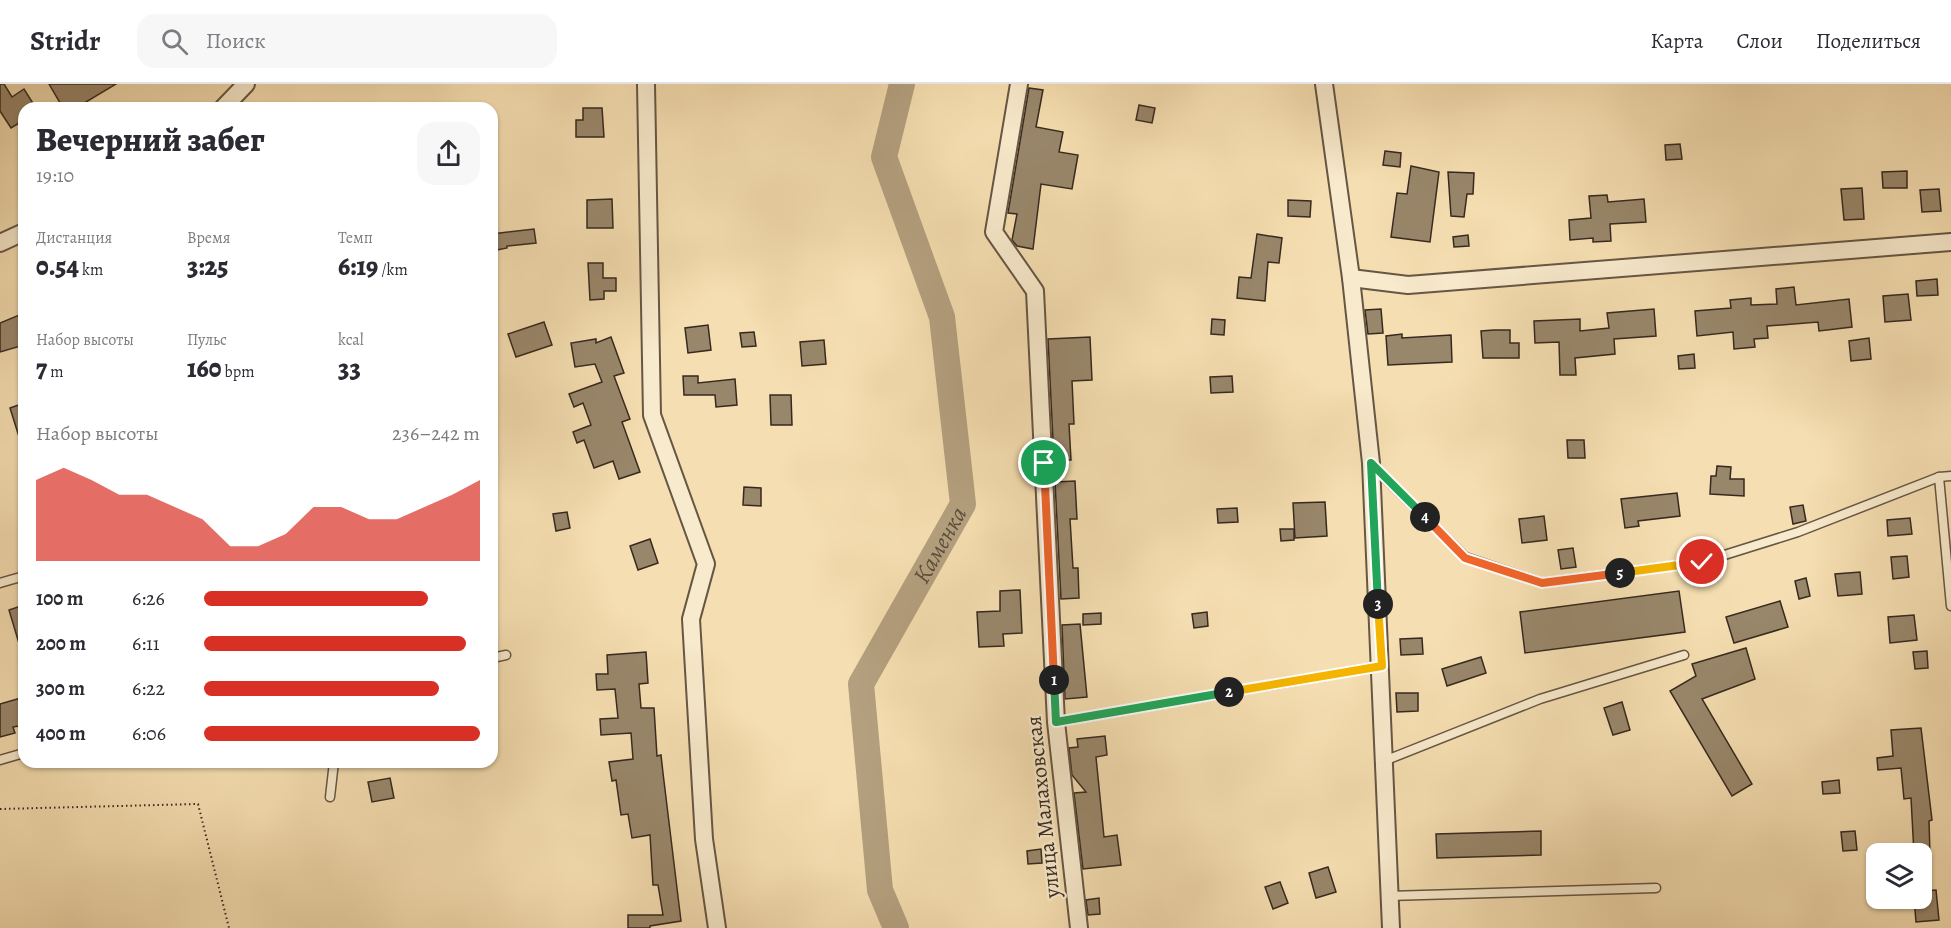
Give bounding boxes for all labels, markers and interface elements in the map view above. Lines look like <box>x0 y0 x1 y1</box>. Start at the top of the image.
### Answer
search box <box>137 14 557 68</box>
text: Stridr <box>30 22 101 60</box>
icon: search <box>158 25 191 58</box>
text: Поиск <box>206 26 266 56</box>
text: Карта <box>1650 27 1703 55</box>
text: Слои <box>1736 27 1783 55</box>
text: Поделиться <box>1816 27 1921 55</box>
text: Вечерний забег <box>36 117 265 162</box>
button: share <box>417 122 480 185</box>
text: 19:10 <box>36 162 74 189</box>
text: Дистанция <box>36 227 112 249</box>
text: Время <box>187 227 231 249</box>
text: Темп <box>338 227 373 249</box>
text: 0.54 <box>36 249 79 284</box>
text: 3:25 <box>187 249 228 284</box>
text: 6:19 <box>338 249 378 284</box>
text: km <box>79 259 103 281</box>
text: /km <box>378 259 408 281</box>
text: Набор высоты <box>36 329 134 351</box>
text: Пульс <box>187 329 227 351</box>
text: kcal <box>338 329 364 351</box>
text: 7 <box>36 351 47 386</box>
text: 160 <box>187 351 221 386</box>
text: 33 <box>338 351 361 386</box>
text: m <box>47 361 64 383</box>
text: bpm <box>221 361 254 383</box>
text: Набор высоты <box>36 420 159 447</box>
text: 236–242 m <box>392 420 480 447</box>
pin <box>1018 437 1069 488</box>
icon: arrive <box>1027 446 1060 479</box>
water label: Каменка <box>905 501 974 589</box>
pin: 4 <box>1410 502 1440 532</box>
text: 4 <box>1421 506 1429 528</box>
pin <box>1676 536 1727 587</box>
icon: check <box>1685 545 1718 578</box>
pin: 5 <box>1605 558 1635 588</box>
text: 5 <box>1617 562 1623 584</box>
text: 100 m <box>36 585 84 612</box>
text: 6:26 <box>132 585 165 612</box>
pin: 3 <box>1363 589 1393 619</box>
text: 3 <box>1375 593 1381 615</box>
text: 200 m <box>36 630 86 657</box>
text: 6:11 <box>132 630 160 657</box>
pin: 1 <box>1039 665 1069 695</box>
text: 1 <box>1051 669 1057 691</box>
text: 300 m <box>36 675 85 702</box>
text: 6:22 <box>132 675 165 702</box>
pin: 2 <box>1214 677 1244 707</box>
text: 2 <box>1225 681 1233 703</box>
street label: улица Малаховская <box>1018 714 1068 901</box>
text: 400 m <box>36 720 86 747</box>
text: 6:06 <box>132 720 166 747</box>
map controls <box>1866 843 1932 909</box>
button: layers <box>1866 843 1932 909</box>

